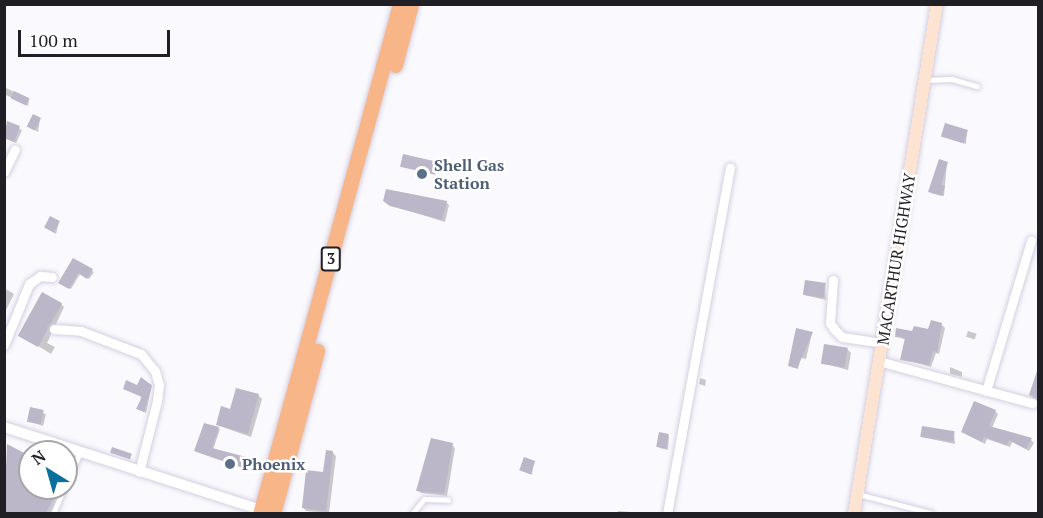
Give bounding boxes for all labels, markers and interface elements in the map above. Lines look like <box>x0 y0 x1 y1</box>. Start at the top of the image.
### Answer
scale bar <box>21 18 172 56</box>
text: 100 m <box>29 28 78 52</box>
place label: Shell Gas Station <box>434 155 504 193</box>
marker: Shell Gas Station <box>415 167 429 181</box>
street label: MACARTHUR HIGHWAY <box>873 172 919 346</box>
road number: 3 <box>320 247 342 271</box>
north arrow <box>18 440 78 500</box>
text: N <box>27 445 50 470</box>
place label: Phoenix <box>242 454 305 474</box>
marker: Phoenix <box>223 457 237 471</box>

